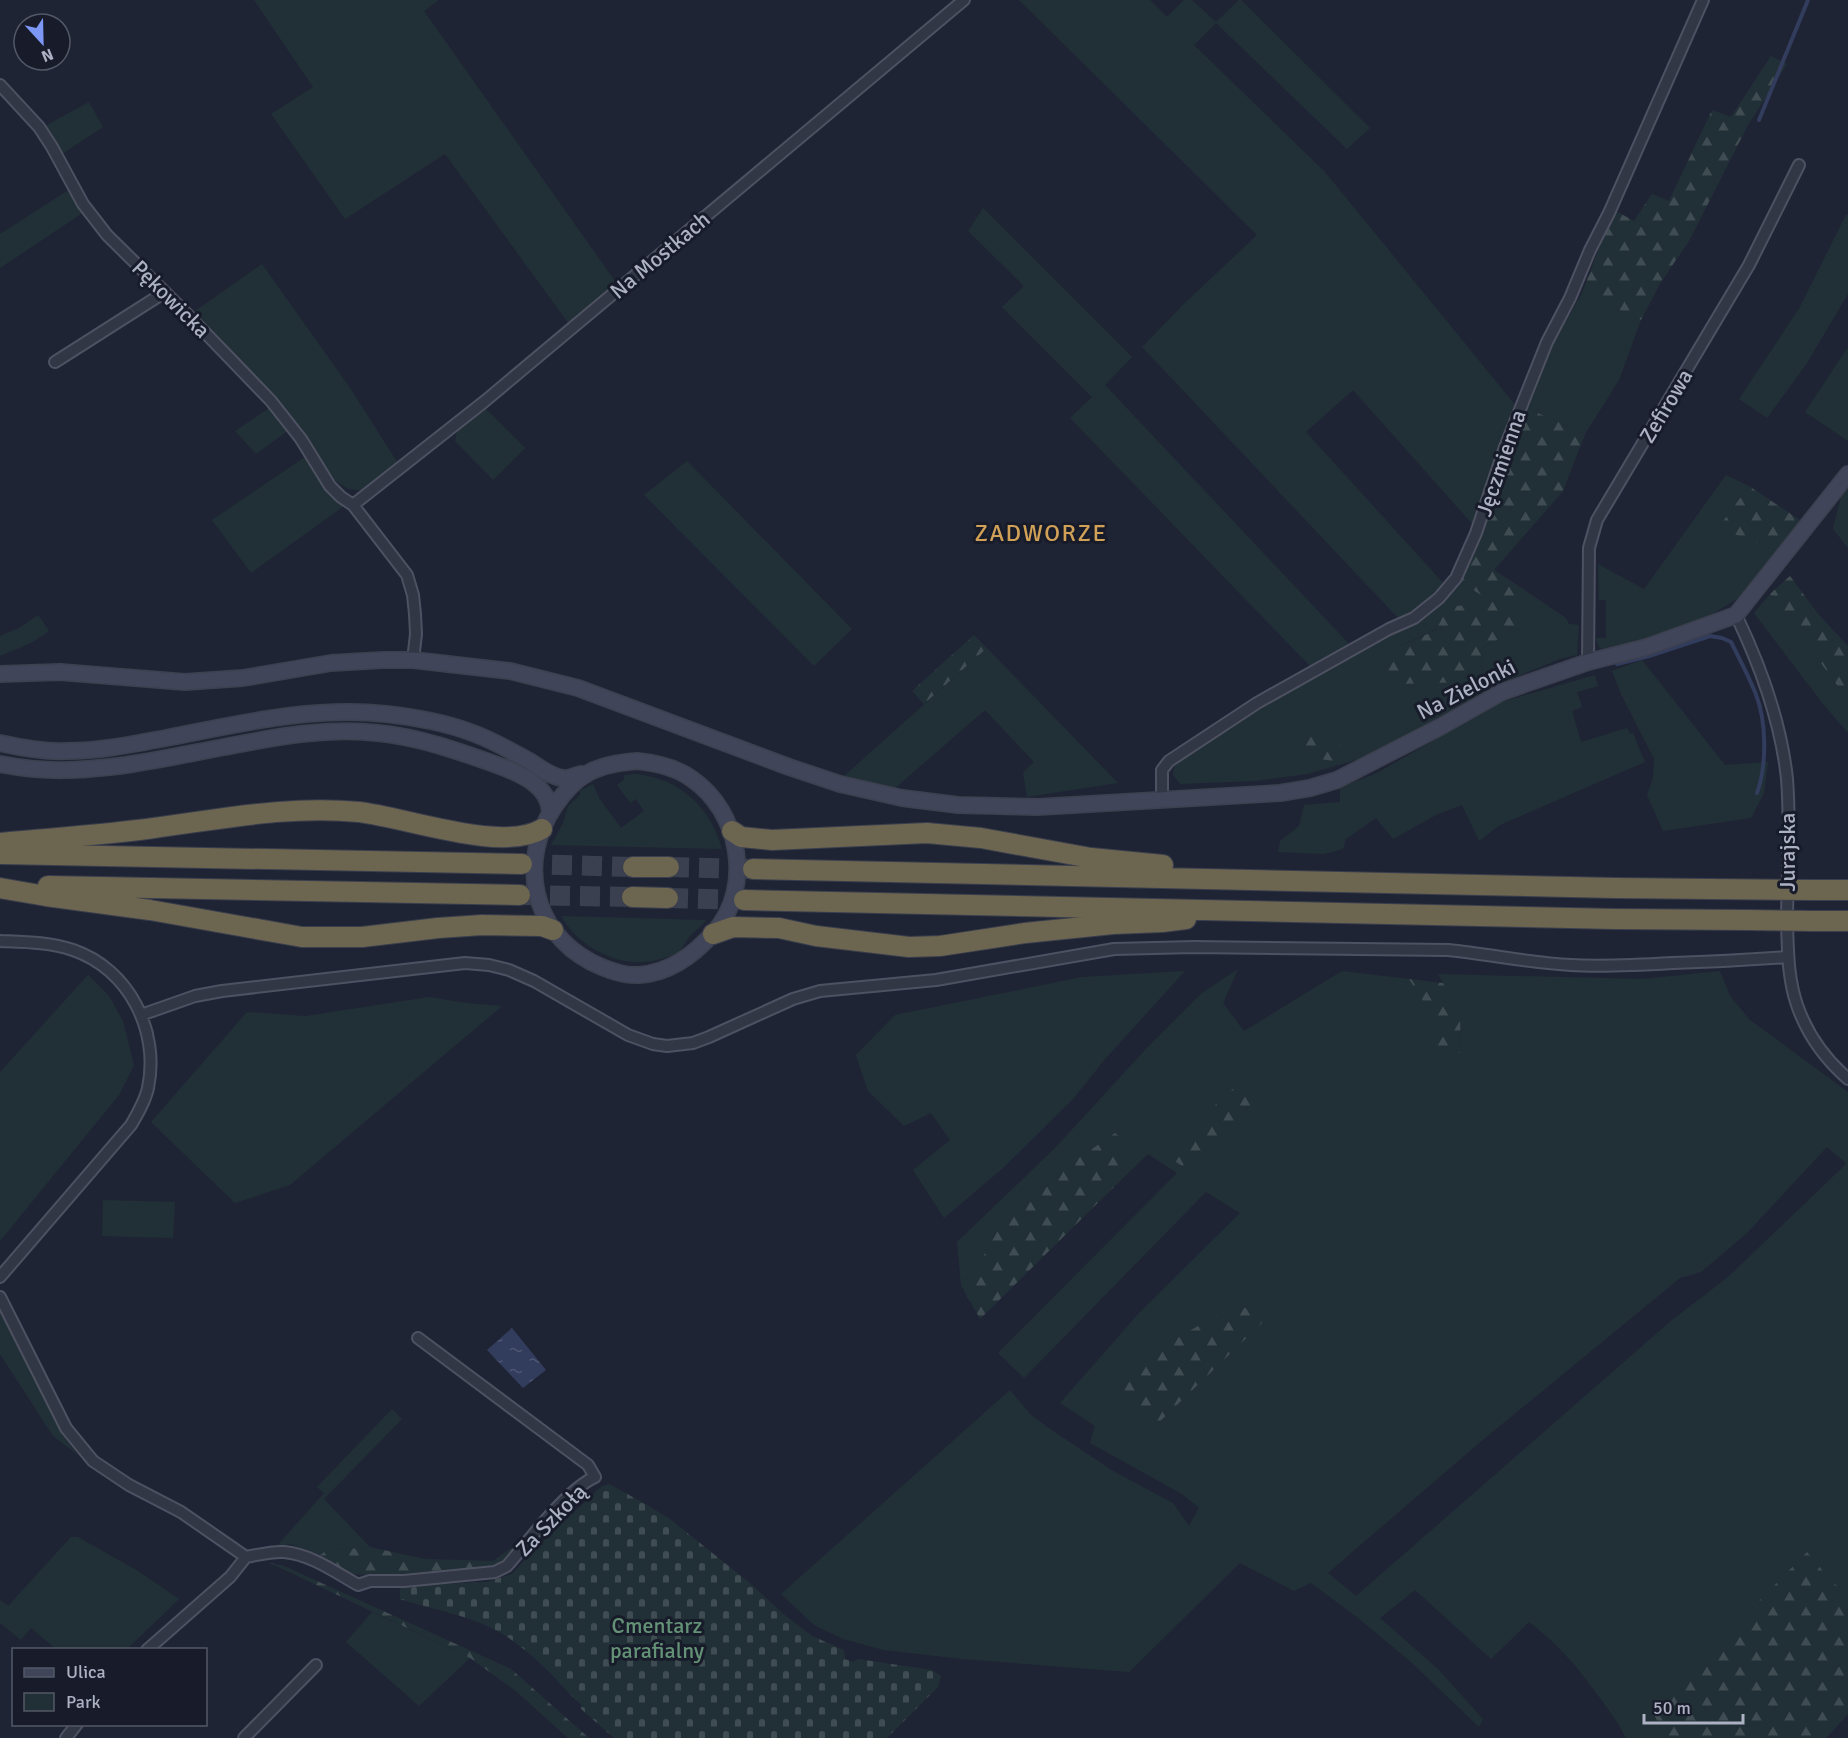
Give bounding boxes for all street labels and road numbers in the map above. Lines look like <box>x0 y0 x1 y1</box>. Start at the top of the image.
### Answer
street label: Na Mostkach <box>605 205 715 305</box>
street label: Pękowicka <box>126 254 216 344</box>
street label: Zefirowa <box>1633 364 1699 448</box>
street label: Jęczmienna <box>1470 406 1532 520</box>
street label: Na Zielonki <box>1412 653 1520 725</box>
street label: Jurajska <box>1774 813 1801 891</box>
street label: Za Szkołą <box>510 1478 592 1562</box>

